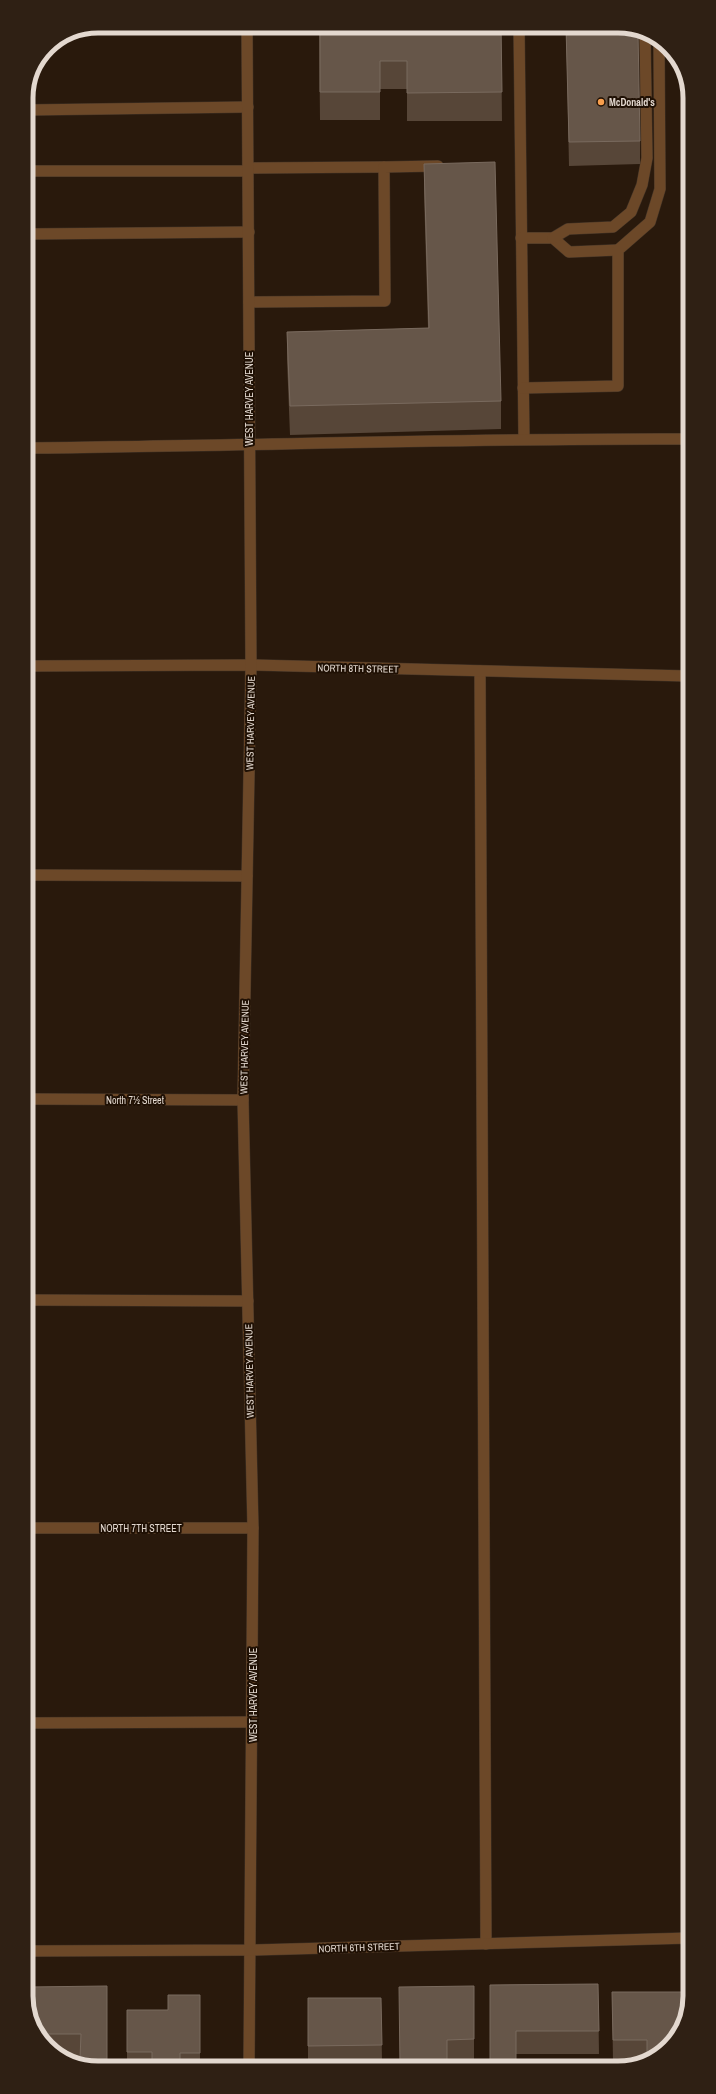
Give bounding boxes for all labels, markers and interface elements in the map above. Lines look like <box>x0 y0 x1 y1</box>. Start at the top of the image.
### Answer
place label: McDonald's <box>609 96 655 109</box>
marker: McDonald's <box>596 97 606 107</box>
street label: WEST HARVEY AVENUE <box>243 352 256 446</box>
street label: NORTH 8TH STREET <box>317 661 399 676</box>
street label: WEST HARVEY AVENUE <box>243 676 258 770</box>
street label: WEST HARVEY AVENUE <box>237 1000 252 1094</box>
street label: North 7½ Street <box>106 1094 165 1107</box>
street label: WEST HARVEY AVENUE <box>242 1324 257 1418</box>
street label: NORTH 7TH STREET <box>100 1522 182 1535</box>
street label: WEST HARVEY AVENUE <box>247 1648 260 1742</box>
street label: NORTH 6TH STREET <box>318 1940 400 1955</box>

